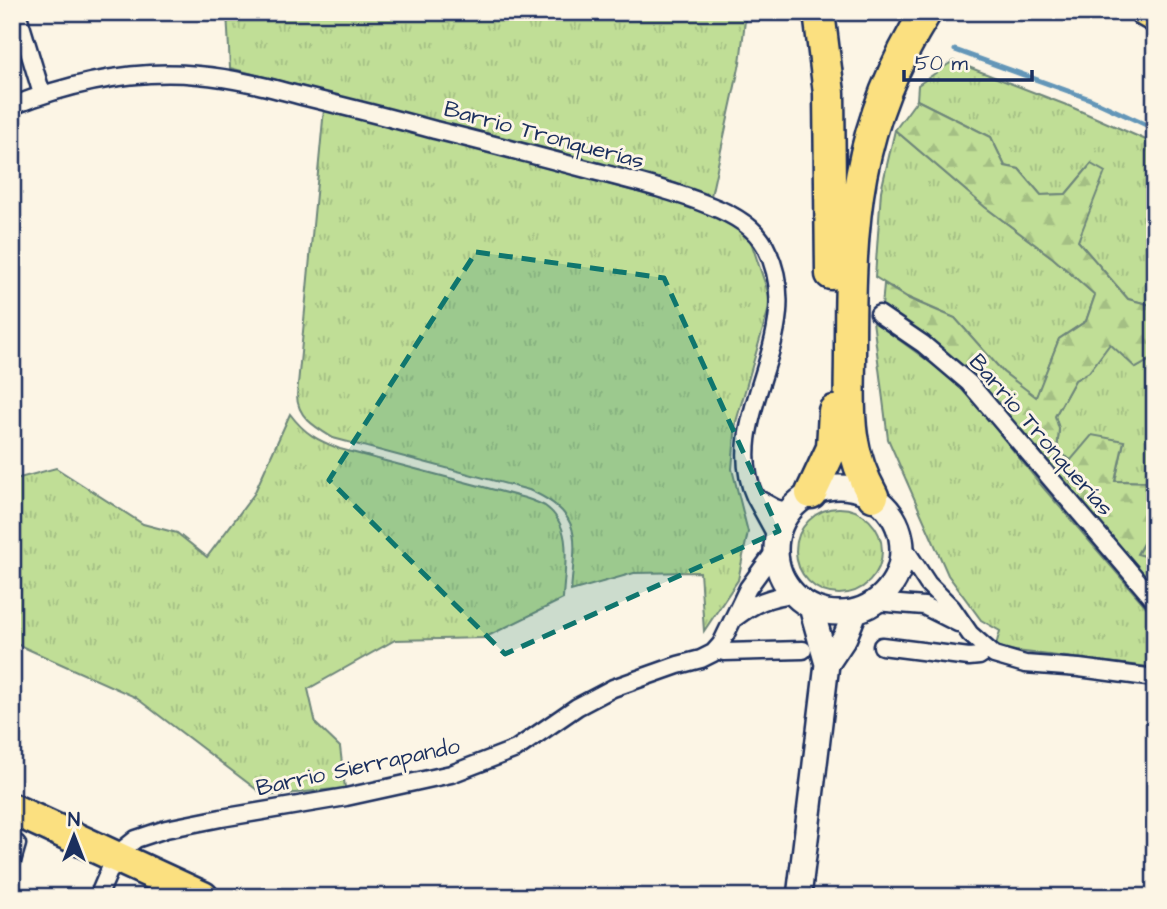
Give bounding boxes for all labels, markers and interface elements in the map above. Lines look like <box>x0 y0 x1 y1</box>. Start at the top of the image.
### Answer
scale bar <box>904 38 1032 82</box>
text: 50 m <box>915 49 969 78</box>
street label: Barrio Tronquerías <box>440 93 648 177</box>
street label: Barrio Tronquerías <box>961 347 1121 523</box>
street label: Barrio Sierrapando <box>253 730 463 804</box>
north arrow <box>38 800 108 870</box>
text: N <box>68 807 80 834</box>

